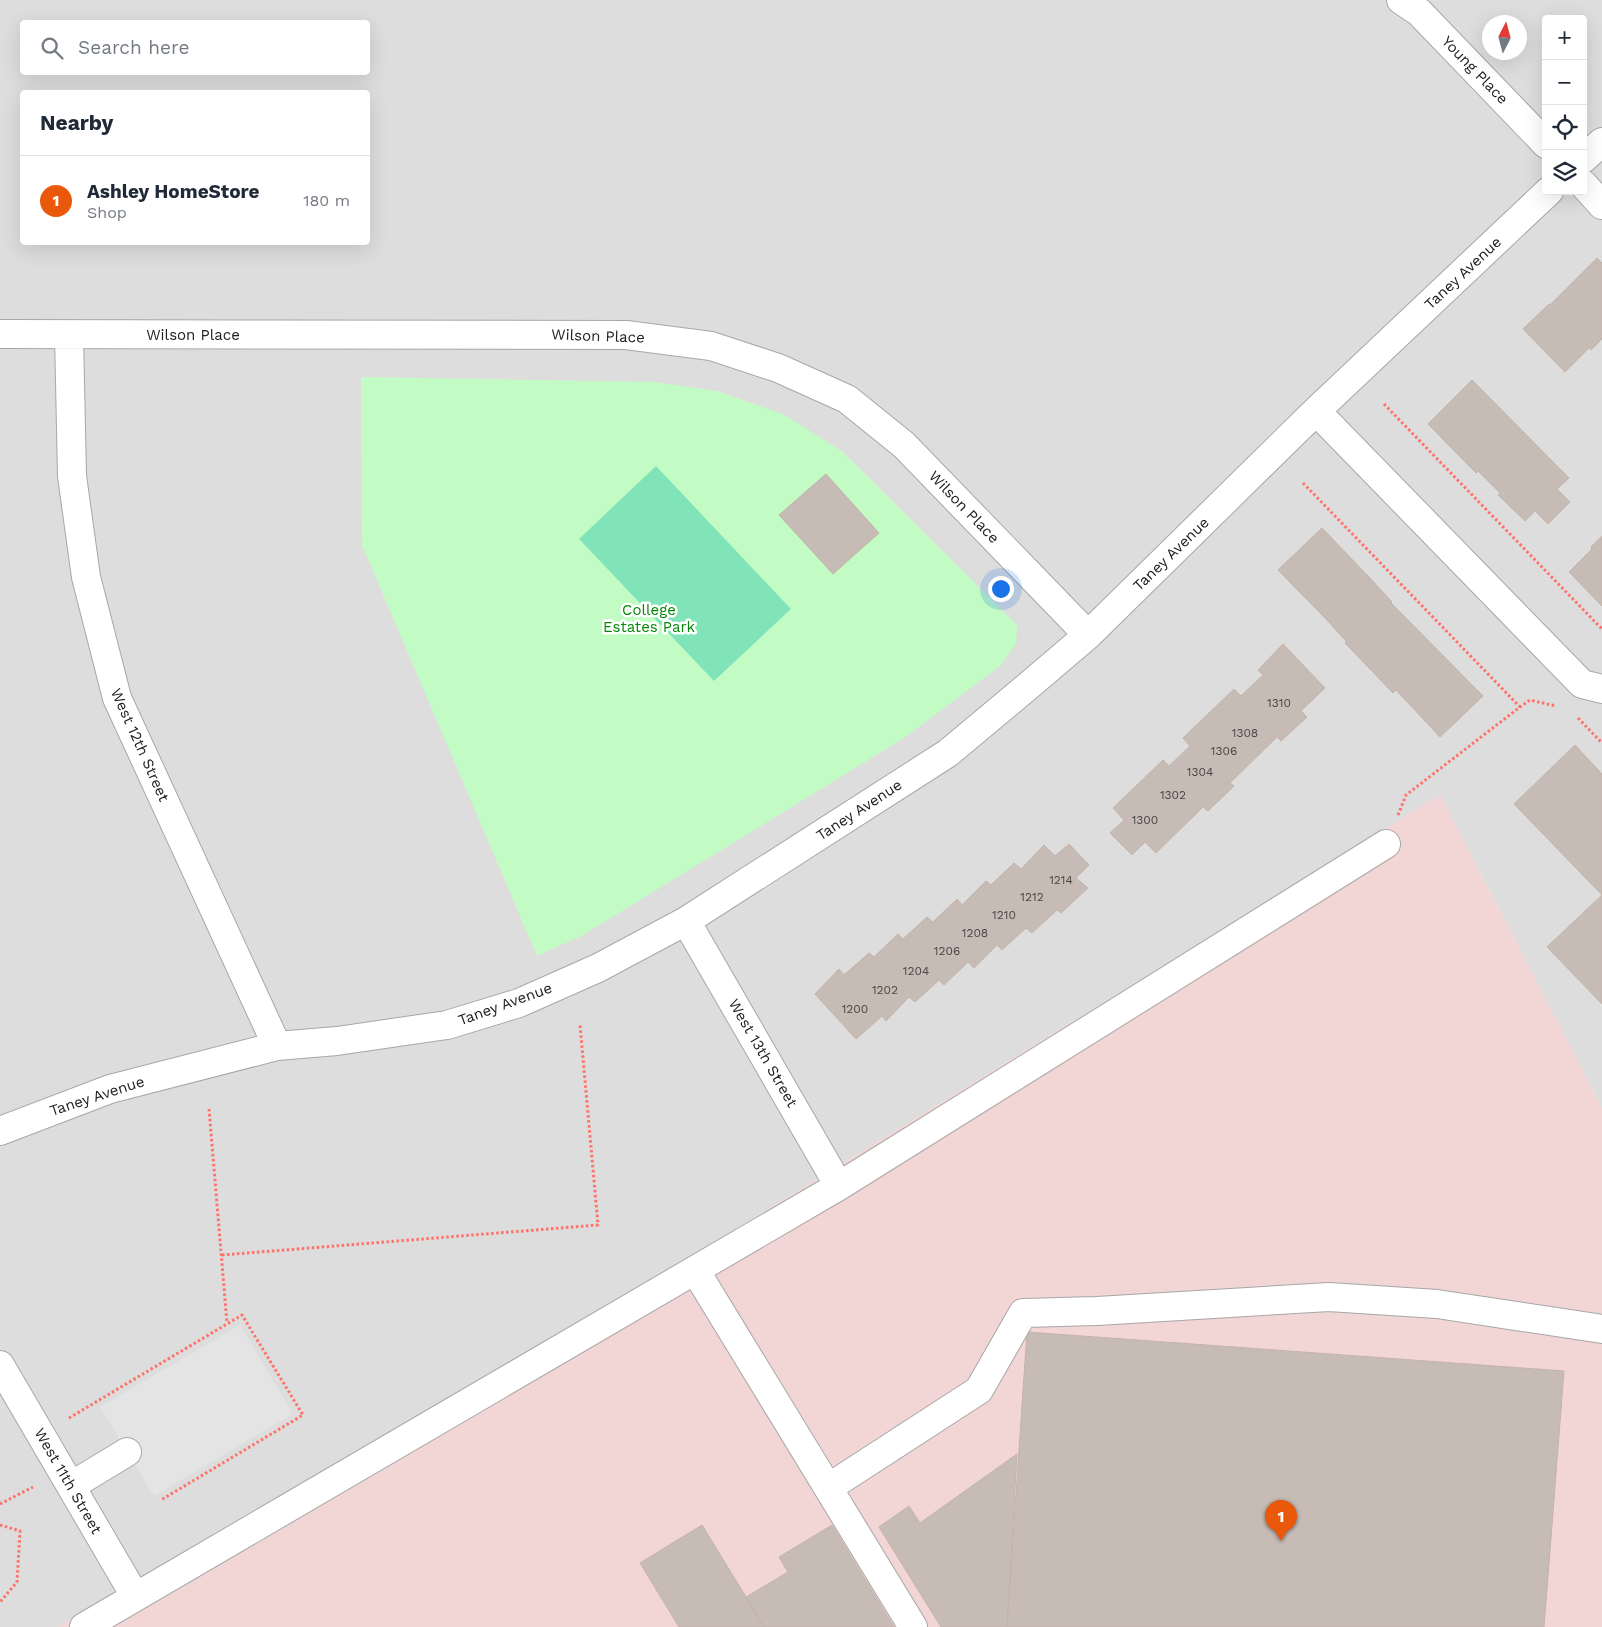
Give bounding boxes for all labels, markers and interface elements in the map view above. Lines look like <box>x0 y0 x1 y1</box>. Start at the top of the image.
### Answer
north arrow <box>1482 15 1527 60</box>
map controls <box>1542 15 1587 195</box>
button: + <box>1542 15 1587 60</box>
search box <box>20 20 370 75</box>
street label: Young Place <box>1438 32 1512 108</box>
icon: search <box>38 34 66 62</box>
text: Search here <box>78 36 189 59</box>
button: − <box>1542 60 1587 105</box>
button: locate <box>1542 105 1587 150</box>
text: Nearby <box>40 110 113 135</box>
button: layers <box>1542 150 1587 195</box>
text: Ashley HomeStore <box>87 180 260 203</box>
text: 1 <box>53 191 59 210</box>
text: 180 m <box>303 191 350 210</box>
text: Shop <box>87 203 127 222</box>
street label: Taney Avenue <box>1421 233 1505 313</box>
street label: Wilson Place <box>551 325 645 347</box>
street label: Wilson Place <box>146 326 240 344</box>
street label: Wilson Place <box>925 467 1003 547</box>
street label: Taney Avenue <box>1129 513 1213 595</box>
your location <box>988 576 1014 602</box>
park label: College Estates Park <box>603 601 696 636</box>
street label: West 12th Street <box>107 686 173 805</box>
house number: 1310 <box>1267 696 1291 710</box>
house number: 1308 <box>1232 726 1258 740</box>
house number: 1306 <box>1211 744 1237 758</box>
house number: 1304 <box>1187 765 1213 779</box>
street label: Taney Avenue <box>813 776 905 844</box>
house number: 1302 <box>1160 788 1186 802</box>
house number: 1300 <box>1132 813 1158 827</box>
house number: 1214 <box>1049 873 1073 887</box>
house number: 1212 <box>1020 890 1044 904</box>
house number: 1210 <box>992 908 1016 922</box>
house number: 1208 <box>962 926 988 940</box>
house number: 1206 <box>934 944 960 958</box>
house number: 1204 <box>903 964 929 978</box>
street label: Taney Avenue <box>456 979 554 1029</box>
house number: 1202 <box>872 983 898 997</box>
street label: West 13th Street <box>725 996 802 1111</box>
house number: 1200 <box>842 1002 868 1016</box>
street label: Taney Avenue <box>47 1072 147 1120</box>
street label: West 11th Street <box>30 1425 106 1538</box>
pin: 1 <box>1265 1500 1297 1541</box>

